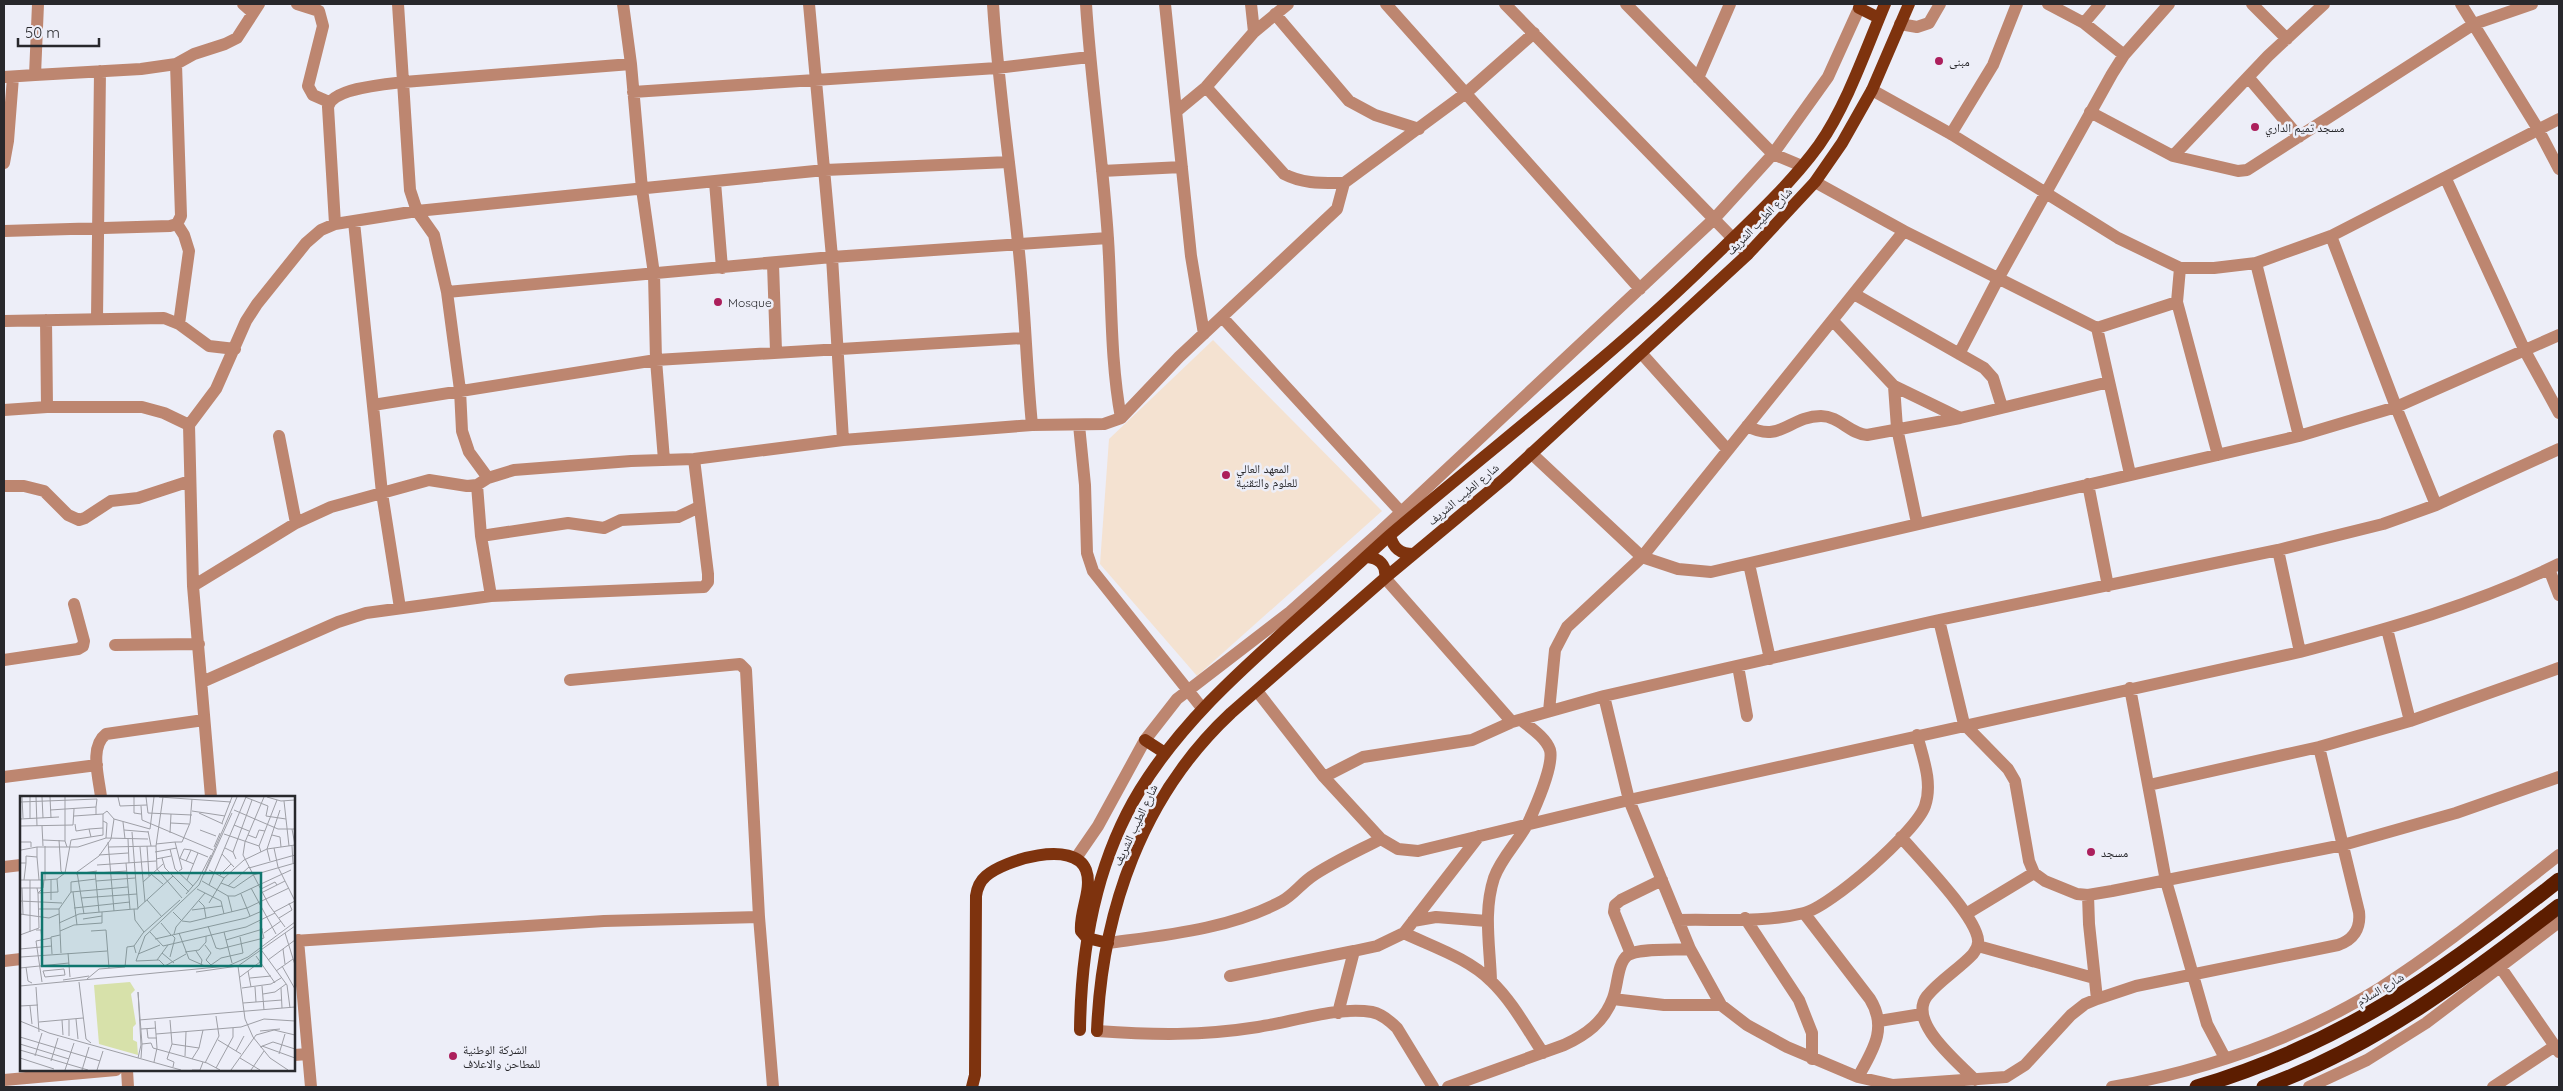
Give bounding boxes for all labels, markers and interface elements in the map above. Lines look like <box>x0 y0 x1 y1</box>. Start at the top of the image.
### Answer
scale bar <box>18 15 99 47</box>
text: 50 m <box>25 23 60 42</box>
place label: مبنى <box>1949 54 1970 69</box>
marker: مبنى <box>1933 55 1945 67</box>
place label: مسجد تميم الداري <box>2265 120 2344 138</box>
marker: مسجد تميم الداري <box>2249 121 2261 133</box>
street label: شارع الطيب الشريف <box>1723 184 1796 259</box>
place label: Mosque <box>728 295 772 310</box>
marker: Mosque <box>712 296 724 308</box>
street label: شارع الطيب الشريف <box>1424 460 1502 529</box>
place label: المعهد العالي للعلوم والتقنية <box>1236 461 1297 491</box>
marker: المعهد العالي للعلوم والتقنية <box>1220 469 1232 481</box>
street label: شارع الطيب الشريف <box>1109 782 1161 869</box>
inset map <box>20 796 295 1071</box>
place label: مسجد <box>2101 845 2128 860</box>
marker: مسجد <box>2085 846 2097 858</box>
street label: شارع السلام <box>2354 969 2407 1010</box>
place label: الشركة الوطنية للمطاحن والاعلاف <box>463 1042 540 1071</box>
marker: الشركة الوطنية للمطاحن والاعلاف <box>447 1050 459 1062</box>

